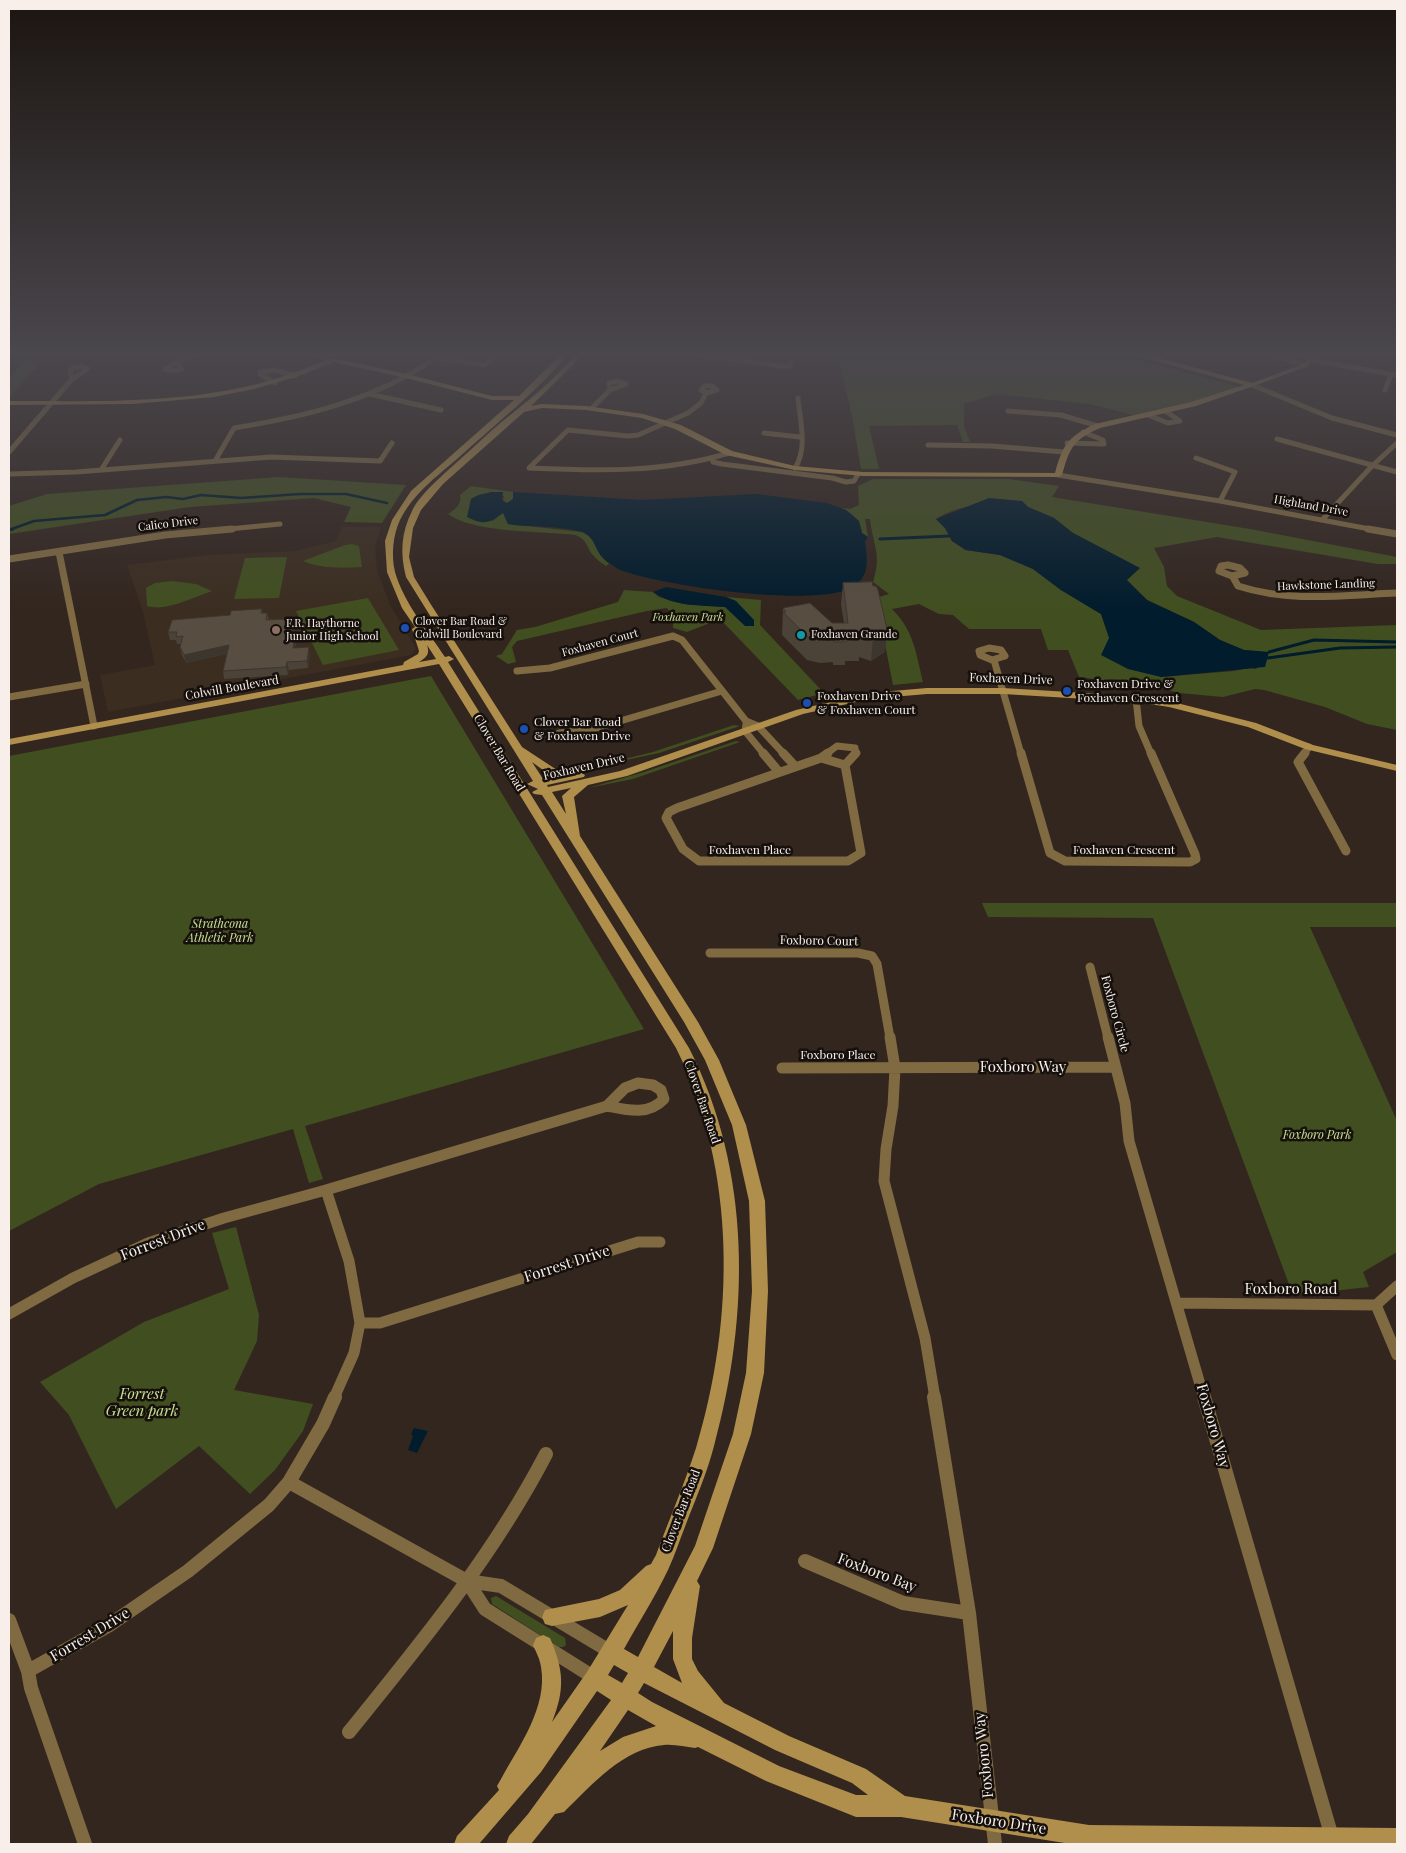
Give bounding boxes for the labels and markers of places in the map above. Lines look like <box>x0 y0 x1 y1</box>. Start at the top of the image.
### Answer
place label: Clover Bar Road & Colwill Boulevard <box>415 615 507 641</box>
place label: F.R. Haythorne Junior High School <box>286 617 379 643</box>
marker: Clover Bar Road & Colwill Boulevard <box>399 622 411 634</box>
marker: F.R. Haythorne Junior High School <box>270 624 282 636</box>
place label: Foxhaven Grande <box>811 628 897 642</box>
marker: Foxhaven Grande <box>795 629 807 641</box>
place label: Foxhaven Drive & Foxhaven Crescent <box>1077 677 1179 705</box>
marker: Foxhaven Drive & Foxhaven Crescent <box>1061 685 1073 697</box>
place label: Foxhaven Drive & Foxhaven Court <box>817 689 916 717</box>
marker: Foxhaven Drive & Foxhaven Court <box>801 697 813 709</box>
place label: Clover Bar Road & Foxhaven Drive <box>534 715 630 743</box>
marker: Clover Bar Road & Foxhaven Drive <box>518 723 530 735</box>

